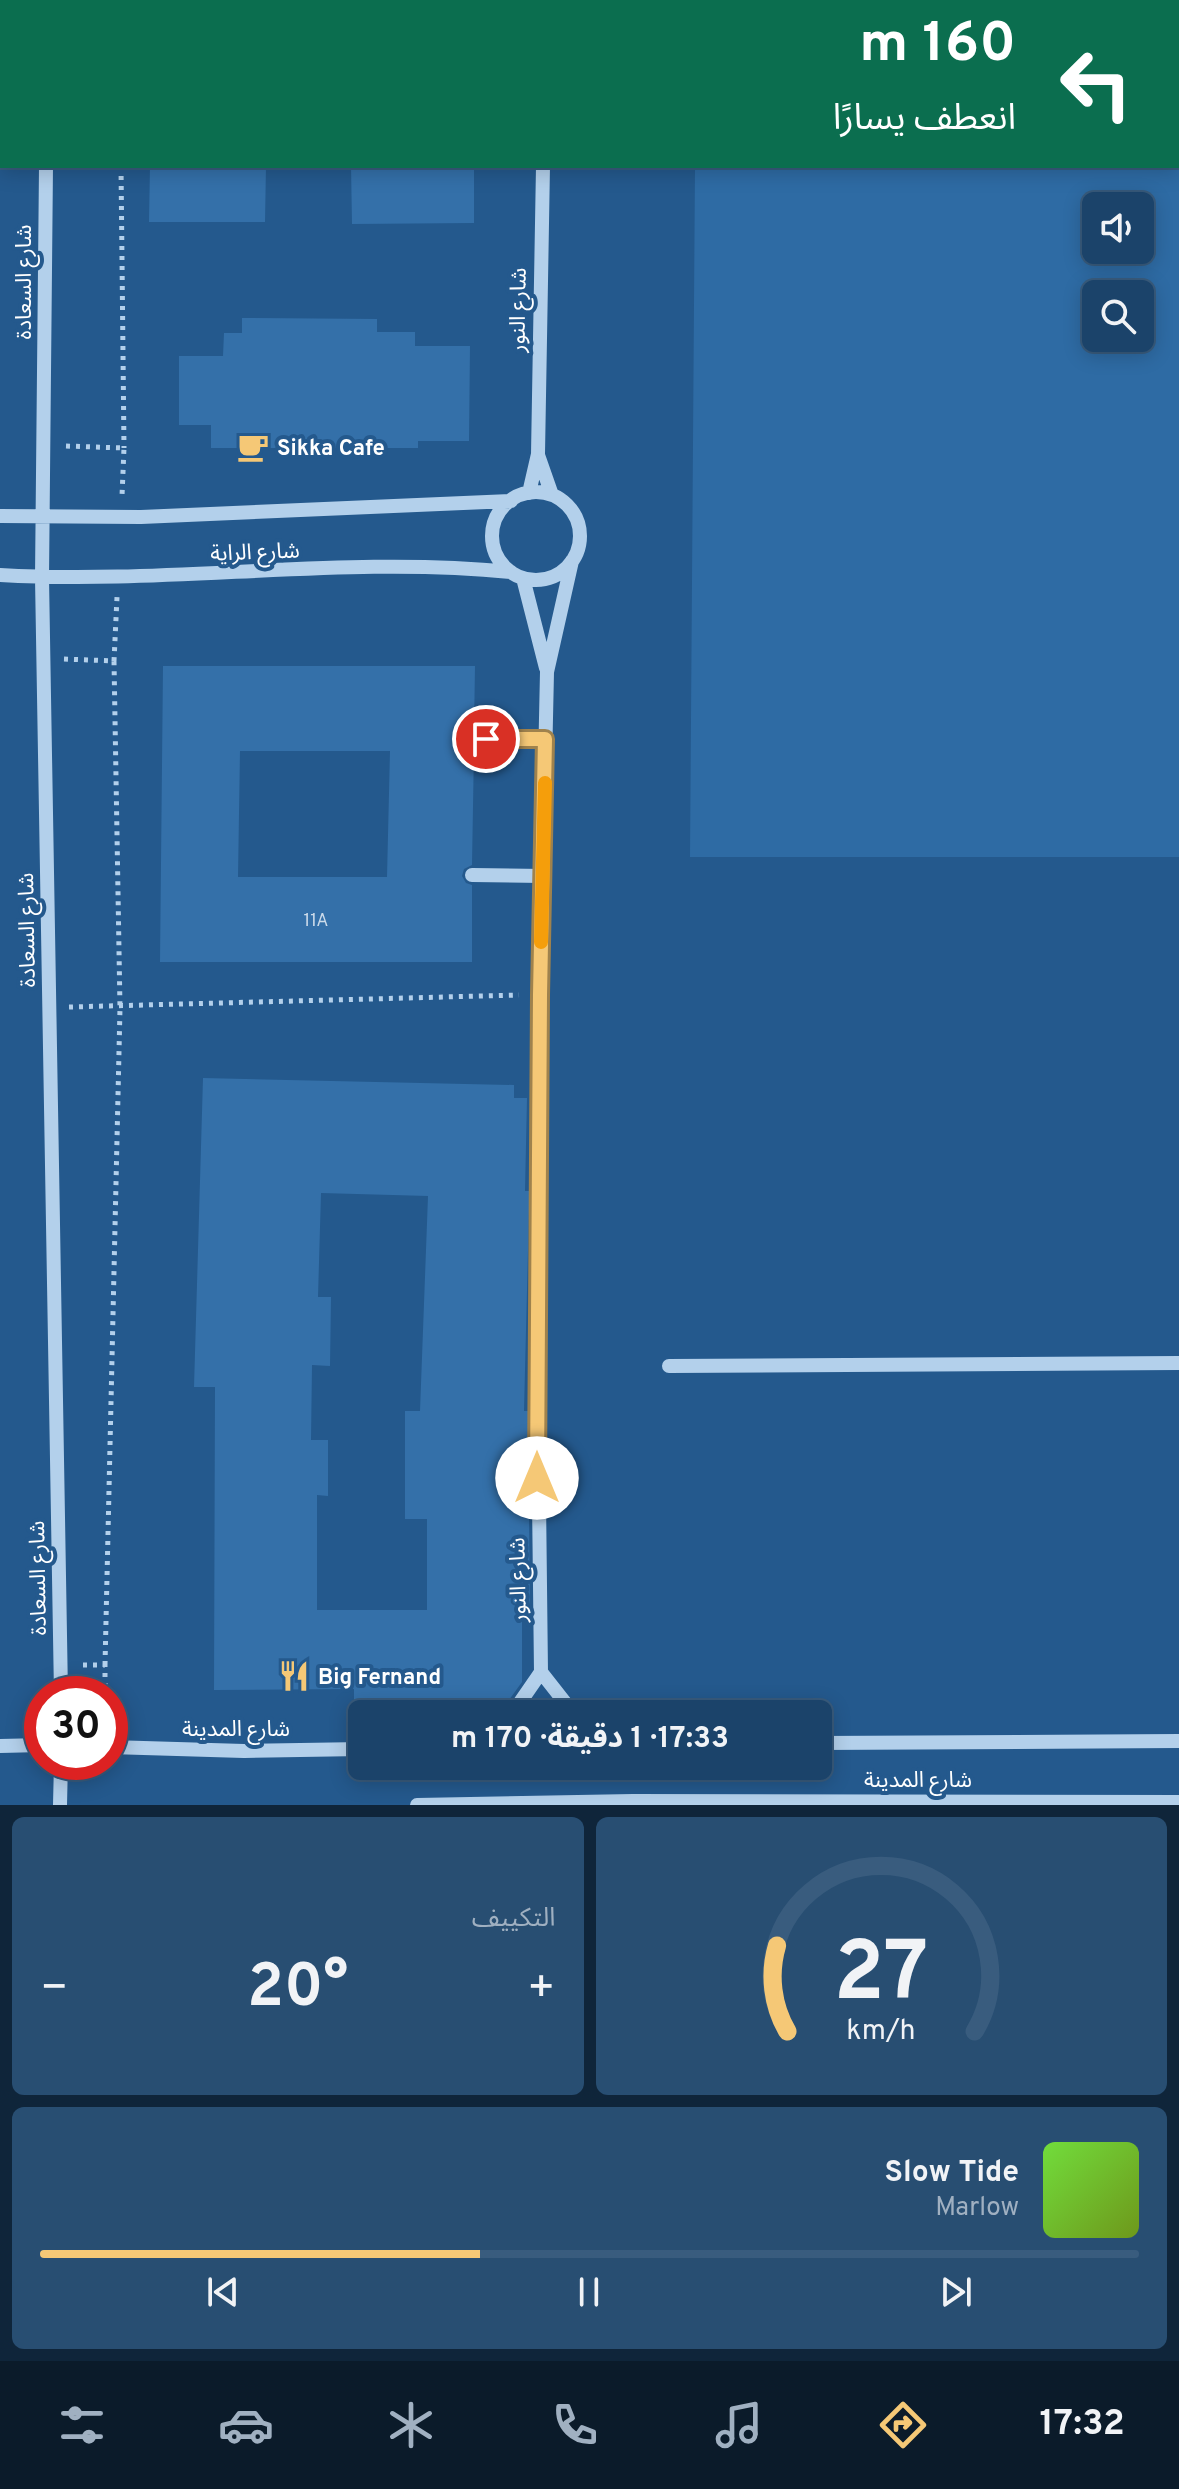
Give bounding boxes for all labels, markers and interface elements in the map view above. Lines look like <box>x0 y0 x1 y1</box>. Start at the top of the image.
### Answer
text: 160 m <box>859 11 1016 81</box>
icon: left <box>1044 32 1148 136</box>
text: انعطف يسارًا <box>833 97 1016 143</box>
map controls <box>1082 192 1154 352</box>
button: sound <box>1082 192 1154 264</box>
street label: شارع السعادة <box>12 225 40 339</box>
street label: شارع النور <box>505 267 535 354</box>
button: search <box>1082 280 1154 352</box>
cafe icon: Sikka Cafe <box>236 430 270 464</box>
place label: Sikka Cafe <box>277 436 385 463</box>
street label: شارع الراية <box>210 538 300 570</box>
pin <box>452 705 520 773</box>
icon: arrive <box>464 717 508 761</box>
street label: شارع السعادة <box>14 872 44 988</box>
house number: 11A <box>303 910 329 933</box>
position arrow <box>495 1436 579 1520</box>
street label: شارع السعادة <box>25 1520 55 1636</box>
street label: شارع النور <box>505 1537 535 1624</box>
restaurant icon: Big Fernand <box>277 1659 311 1693</box>
place label: Big Fernand <box>318 1665 441 1692</box>
speed limit sign: 30 <box>24 1676 128 1780</box>
street label: شارع المدينة <box>182 1717 290 1745</box>
text: 17:33 · 1 دقيقة · 170 m <box>451 1721 729 1758</box>
street label: شارع المدينة <box>864 1768 972 1796</box>
text: التكييف <box>472 1903 556 1936</box>
text: 27 <box>834 1925 929 2030</box>
text: 20° <box>247 1952 348 2028</box>
text: − <box>40 1962 68 2018</box>
text: + <box>527 1962 555 2018</box>
text: km/h <box>847 2014 916 2050</box>
text: Slow Tide <box>885 2155 1019 2192</box>
text: Marlow <box>935 2192 1019 2225</box>
icon: previous <box>201 2270 245 2314</box>
icon: pause <box>567 2270 611 2314</box>
icon: next <box>934 2270 978 2314</box>
icon: filters <box>54 2397 110 2453</box>
icon: car <box>218 2397 274 2453</box>
icon: climate <box>383 2397 439 2453</box>
icon: phone <box>547 2397 603 2453</box>
icon: music <box>711 2397 767 2453</box>
icon: directions <box>875 2397 931 2453</box>
text: 17:32 <box>1040 2402 1125 2448</box>

